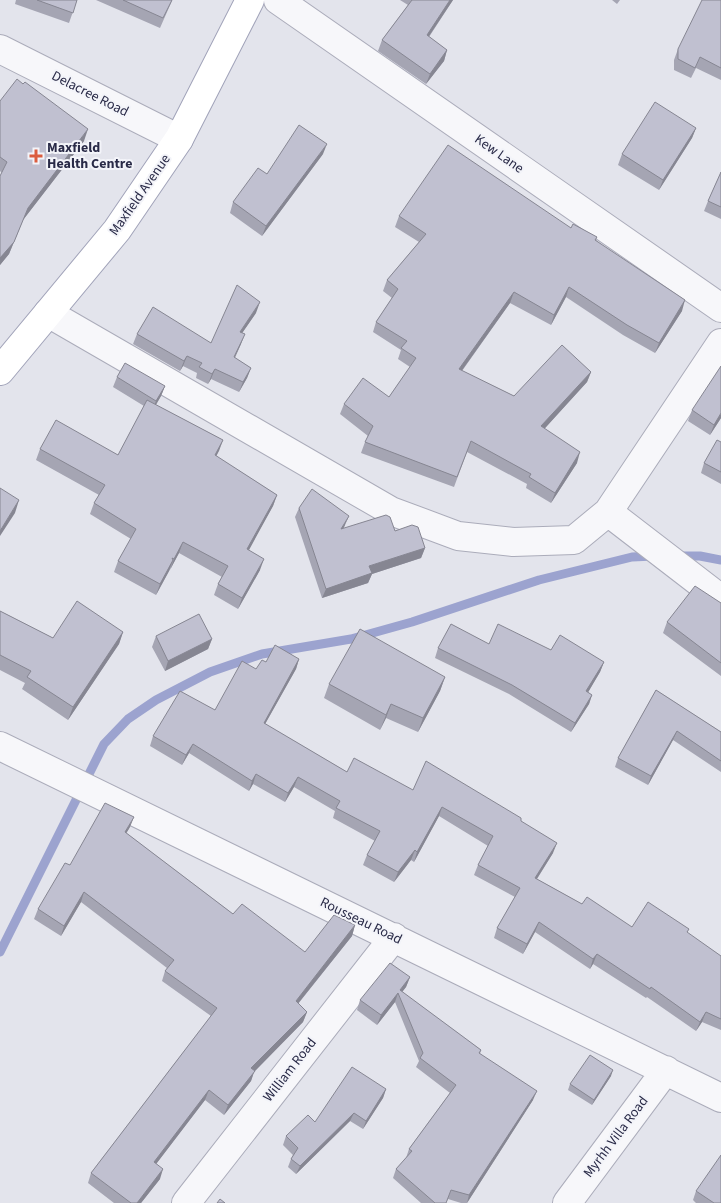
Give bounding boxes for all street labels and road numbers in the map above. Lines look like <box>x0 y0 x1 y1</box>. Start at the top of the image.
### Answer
street label: Delacree Road <box>48 66 132 122</box>
street label: Kew Lane <box>470 130 528 178</box>
street label: Maxfield Avenue <box>104 150 176 240</box>
street label: Rousseau Road <box>317 892 405 950</box>
street label: William Road <box>259 1034 321 1106</box>
street label: Myrhh Villa Road <box>579 1092 653 1182</box>

